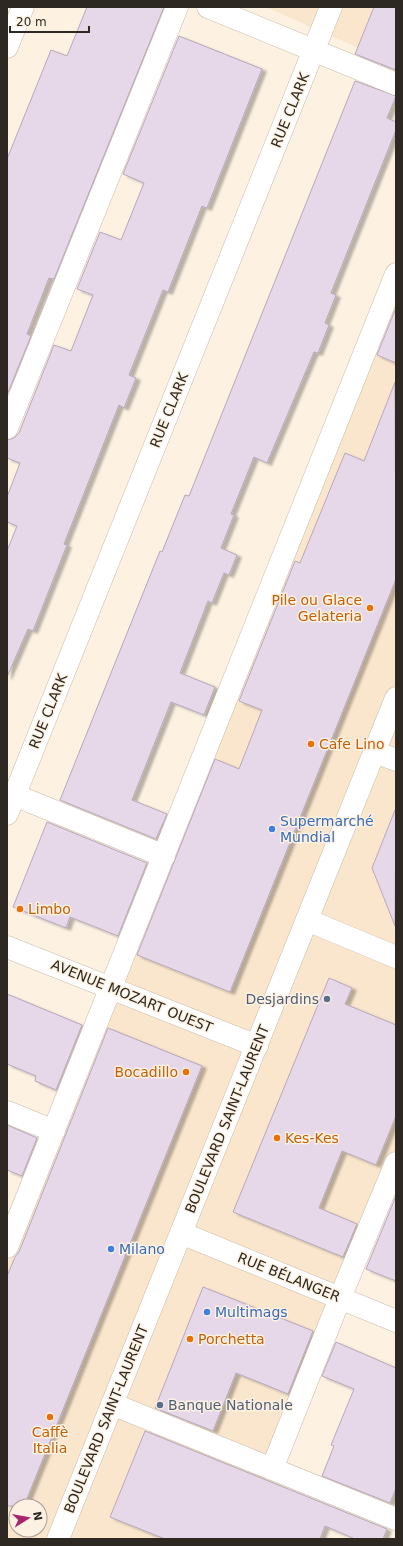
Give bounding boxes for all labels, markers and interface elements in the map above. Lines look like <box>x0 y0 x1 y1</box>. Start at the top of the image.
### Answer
scale bar <box>10 8 89 34</box>
text: 20 m <box>16 15 47 29</box>
street label: RUE CLARK <box>268 69 313 150</box>
street label: RUE CLARK <box>147 369 192 450</box>
place label: Pile ou Glace Gelateria <box>272 592 362 624</box>
marker: Pile ou Glace Gelateria <box>365 603 375 613</box>
street label: RUE CLARK <box>26 670 71 751</box>
place label: Cafe Lino <box>319 736 384 752</box>
marker: Cafe Lino <box>306 739 316 749</box>
place label: Supermarché Mundial <box>280 813 374 845</box>
marker: Supermarché Mundial <box>267 824 277 834</box>
place label: Limbo <box>28 901 71 917</box>
marker: Limbo <box>15 904 25 914</box>
street label: AVENUE MOZART OUEST <box>49 956 215 1036</box>
place label: Desjardins <box>245 991 319 1007</box>
marker: Desjardins <box>322 994 332 1004</box>
street label: BOULEVARD SAINT-LAURENT <box>182 1022 272 1215</box>
place label: Bocadillo <box>114 1064 178 1080</box>
marker: Bocadillo <box>181 1067 191 1077</box>
place label: Kes-Kes <box>285 1130 339 1146</box>
marker: Kes-Kes <box>272 1133 282 1143</box>
place label: Milano <box>119 1241 165 1257</box>
marker: Milano <box>106 1244 116 1254</box>
street label: RUE BÉLANGER <box>235 1249 343 1305</box>
place label: Multimags <box>215 1304 288 1320</box>
marker: Multimags <box>202 1307 212 1317</box>
street label: BOULEVARD SAINT-LAURENT <box>61 1322 151 1515</box>
place label: Porchetta <box>198 1331 265 1347</box>
marker: Porchetta <box>185 1334 195 1344</box>
place label: Banque Nationale <box>168 1397 293 1413</box>
marker: Banque Nationale <box>155 1400 165 1410</box>
marker: Caffè Italia <box>45 1412 55 1422</box>
place label: Caffè Italia <box>32 1424 68 1456</box>
north arrow <box>8 1498 48 1538</box>
text: N <box>30 1510 45 1522</box>

